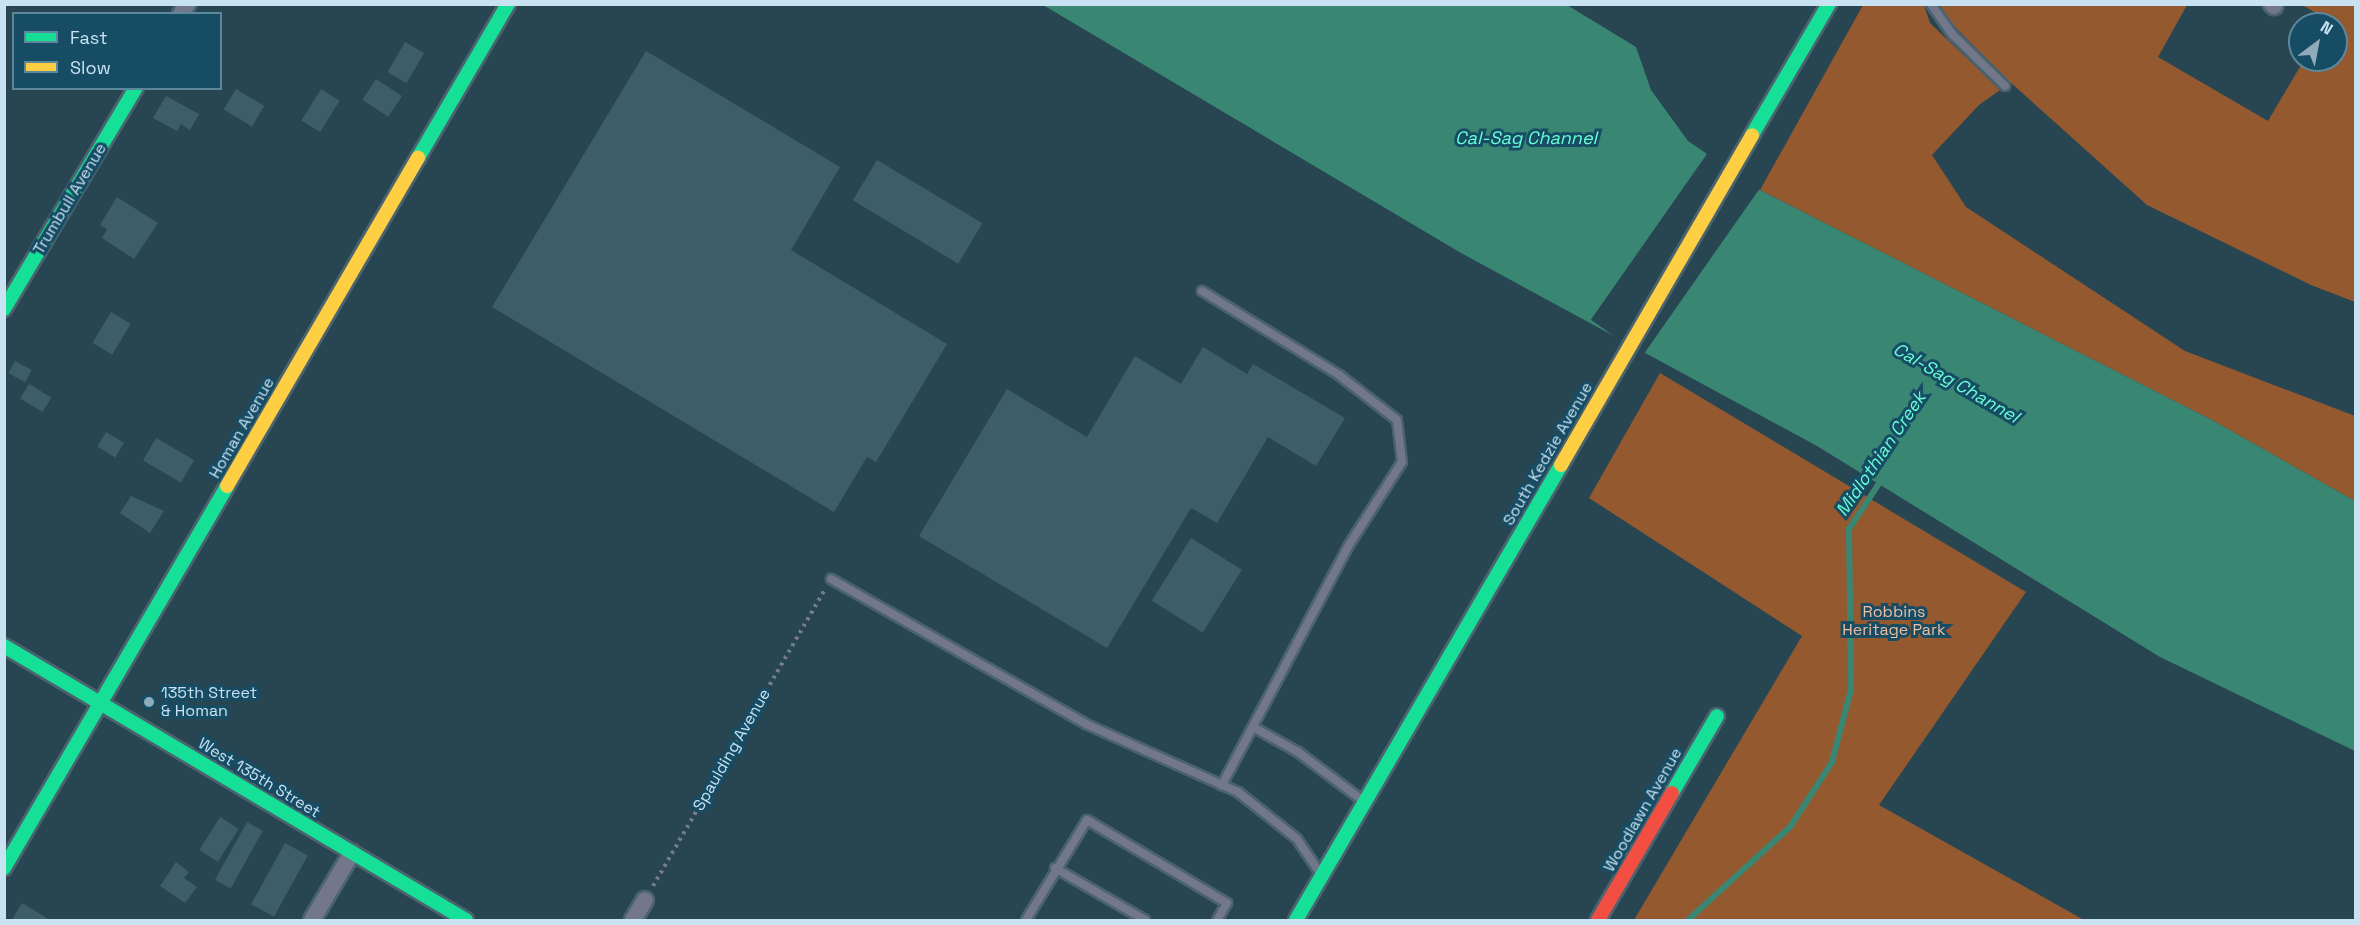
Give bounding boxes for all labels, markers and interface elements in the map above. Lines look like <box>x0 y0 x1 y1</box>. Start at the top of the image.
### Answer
legend <box>12 12 222 90</box>
north arrow <box>2288 12 2348 72</box>
text: N <box>2317 16 2337 40</box>
text: Fast <box>70 26 107 49</box>
text: Slow <box>70 56 111 79</box>
water label: Cal-Sag Channel <box>1455 127 1597 149</box>
street label: Trumbull Avenue <box>29 140 111 258</box>
water label: Cal-Sag Channel <box>1889 338 2023 428</box>
street label: Homan Avenue <box>205 374 279 482</box>
street label: South Kedzie Avenue <box>1499 379 1597 529</box>
water label: Midlothian Creek <box>1831 388 1931 520</box>
park label: Robbins Heritage Park <box>1842 602 1946 640</box>
place label: 135th Street & Homan <box>161 683 257 721</box>
street label: Spaulding Avenue <box>689 686 775 814</box>
marker: 135th Street & Homan <box>142 695 156 709</box>
street label: West 135th Street <box>194 734 324 822</box>
street label: Woodlawn Avenue <box>1600 745 1686 875</box>

